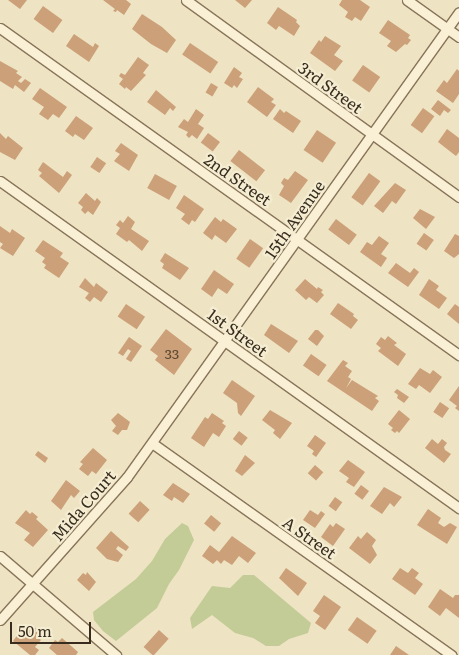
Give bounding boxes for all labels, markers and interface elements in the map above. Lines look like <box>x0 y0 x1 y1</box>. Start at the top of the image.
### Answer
street label: 3rd Street <box>295 57 367 117</box>
street label: 2nd Street <box>201 149 275 209</box>
street label: 15th Avenue <box>260 176 328 262</box>
street label: 1st Street <box>204 304 272 360</box>
house number: 33 <box>165 345 179 361</box>
street label: Mida Court <box>47 466 119 544</box>
street label: A Street <box>280 512 340 562</box>
scale bar <box>12 612 94 644</box>
text: 50 m <box>18 619 52 642</box>

